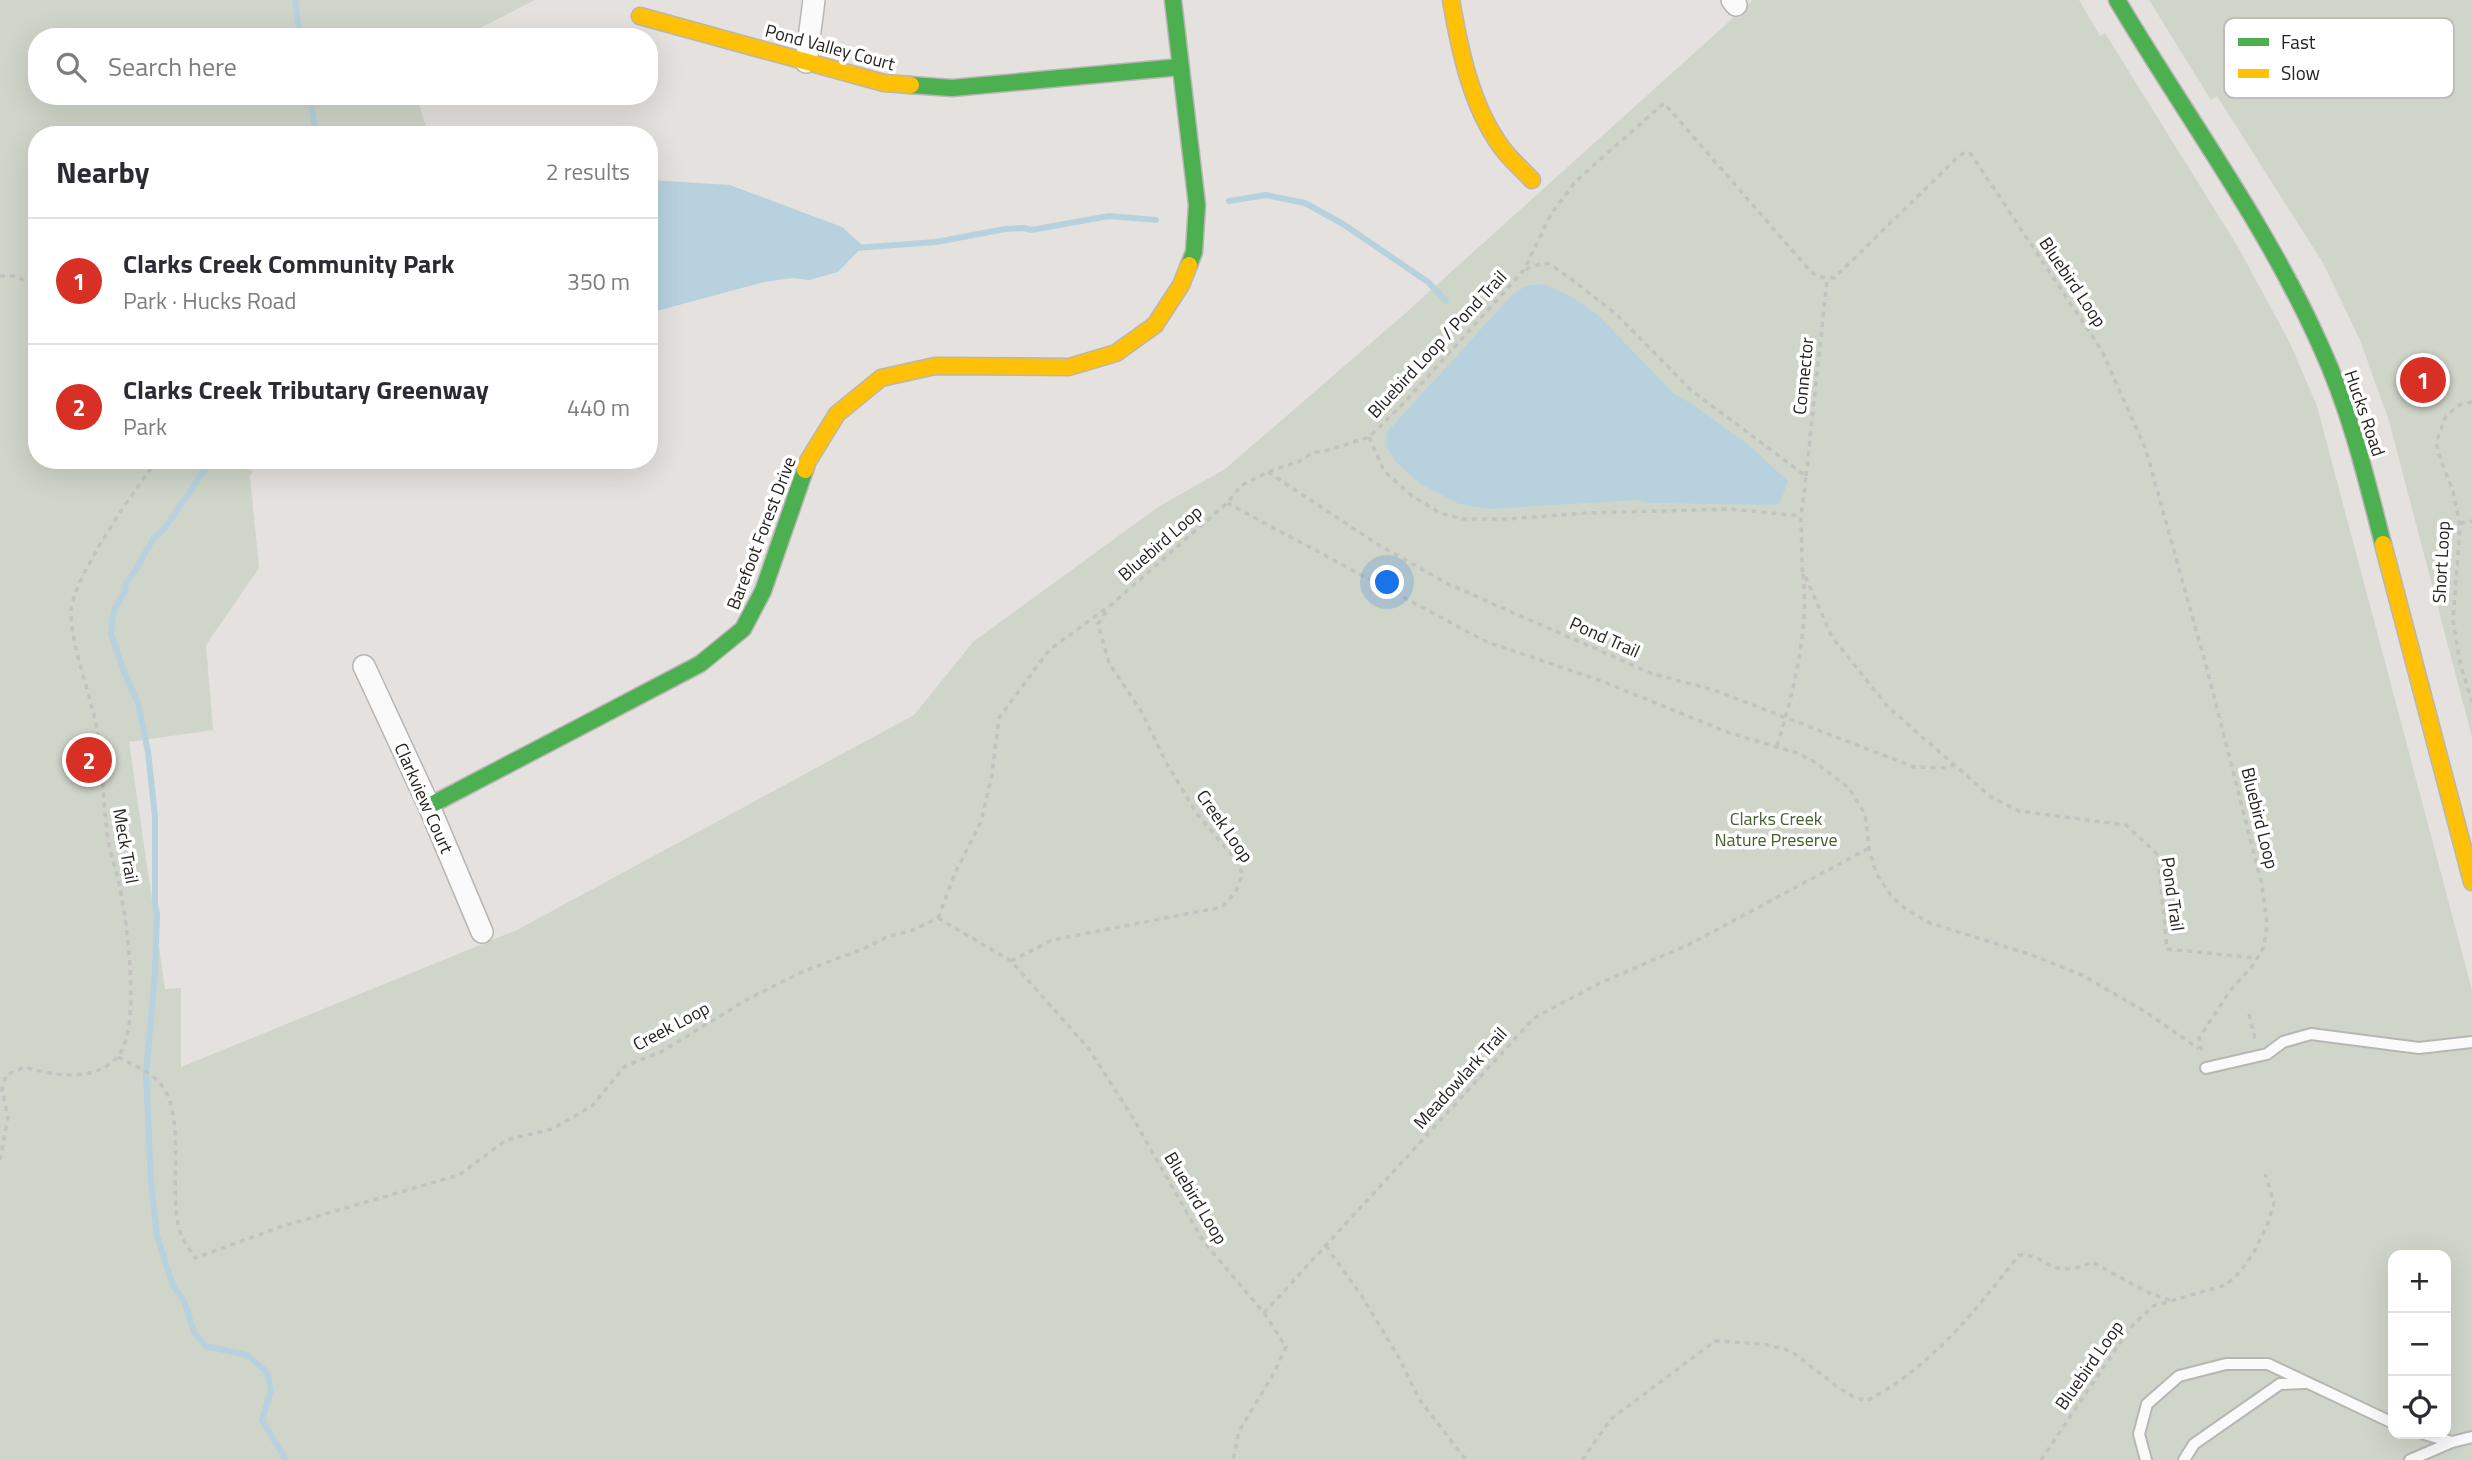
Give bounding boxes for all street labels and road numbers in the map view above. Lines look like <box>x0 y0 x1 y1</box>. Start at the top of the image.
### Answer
street label: Pond Valley Court <box>762 17 899 77</box>
street label: Bluebird Loop <box>2033 231 2113 333</box>
street label: Bluebird Loop / Pond Trail <box>1361 264 1513 424</box>
street label: Connector <box>1786 336 1820 416</box>
street label: Hucks Road <box>2338 366 2392 460</box>
street label: Barefoot Forest Drive <box>719 453 803 613</box>
street label: Bluebird Loop <box>1112 499 1208 587</box>
street label: Short Loop <box>2425 520 2457 604</box>
street label: Pond Trail <box>1565 610 1645 664</box>
street label: Clarkview Court <box>388 738 461 858</box>
street label: Bluebird Loop <box>2234 764 2286 872</box>
street label: Creek Loop <box>1190 784 1260 868</box>
street label: Meck Trail <box>106 806 146 886</box>
street label: Pond Trail <box>2154 855 2192 933</box>
street label: Creek Loop <box>628 994 714 1058</box>
street label: Meadowlark Trail <box>1407 1021 1513 1135</box>
street label: Bluebird Loop <box>1158 1147 1234 1249</box>
street label: Bluebird Loop <box>2048 1315 2130 1415</box>

